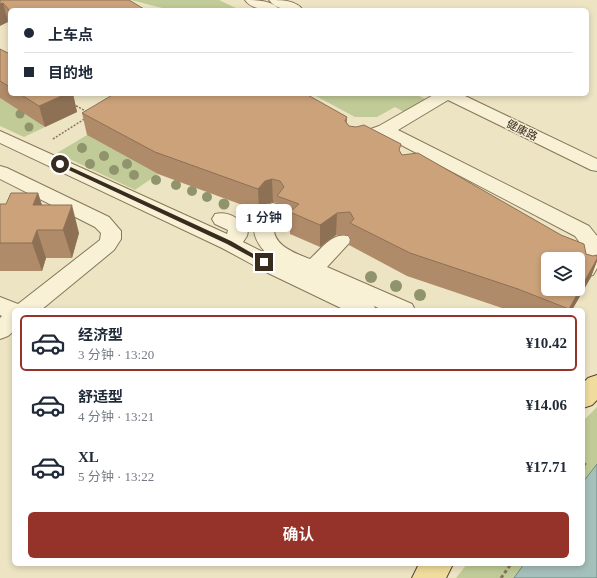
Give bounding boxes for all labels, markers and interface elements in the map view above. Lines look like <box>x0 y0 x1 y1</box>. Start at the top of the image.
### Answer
text: 上车点 <box>48 27 93 43</box>
text: 目的地 <box>48 65 93 81</box>
street label: 健康路 <box>505 117 539 143</box>
route start <box>51 155 69 173</box>
callout: 1 分钟 <box>236 204 292 232</box>
text: 1 分钟 <box>246 210 282 225</box>
map controls <box>541 252 585 296</box>
button: layers <box>541 252 585 296</box>
route end <box>255 253 273 271</box>
icon: car <box>30 325 66 361</box>
text: 经济型 <box>78 327 123 343</box>
text: ¥10.42 <box>526 335 567 351</box>
text: 3 分钟 · 13:20 <box>78 347 154 362</box>
icon: car <box>30 387 66 423</box>
text: 舒适型 <box>78 389 123 405</box>
text: ¥14.06 <box>526 397 567 413</box>
text: 4 分钟 · 13:21 <box>78 409 154 424</box>
icon: car <box>30 449 66 485</box>
text: XL <box>78 449 99 465</box>
text: ¥17.71 <box>526 459 567 475</box>
text: 5 分钟 · 13:22 <box>78 469 154 484</box>
button: 确认 <box>28 512 569 558</box>

